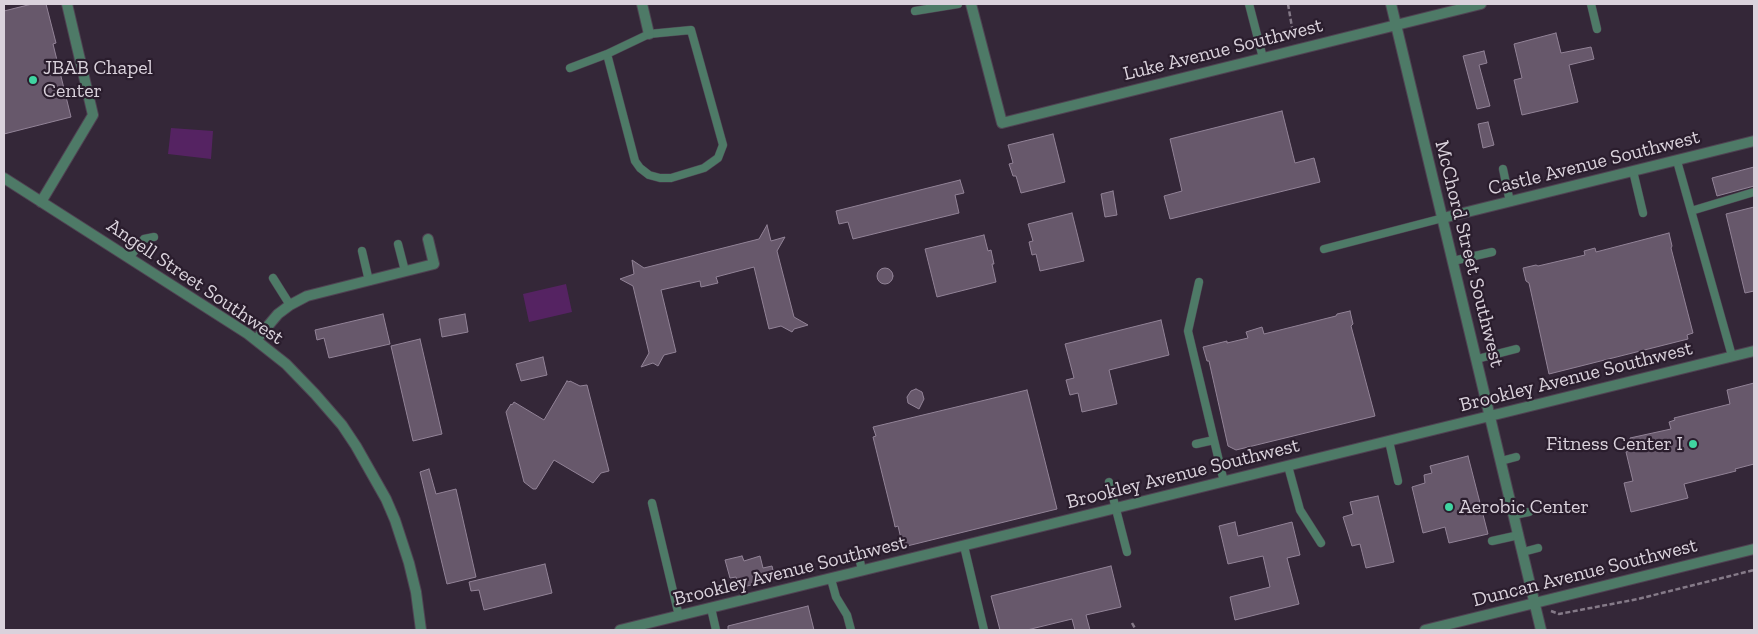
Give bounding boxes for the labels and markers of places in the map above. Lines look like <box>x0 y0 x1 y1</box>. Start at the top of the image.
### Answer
place label: JBAB Chapel Center <box>43 56 153 103</box>
marker: JBAB Chapel Center <box>27 74 39 86</box>
place label: Fitness Center I <box>1546 432 1683 456</box>
marker: Fitness Center I <box>1687 438 1699 450</box>
place label: Aerobic Center <box>1459 495 1589 519</box>
marker: Aerobic Center <box>1443 501 1455 513</box>

